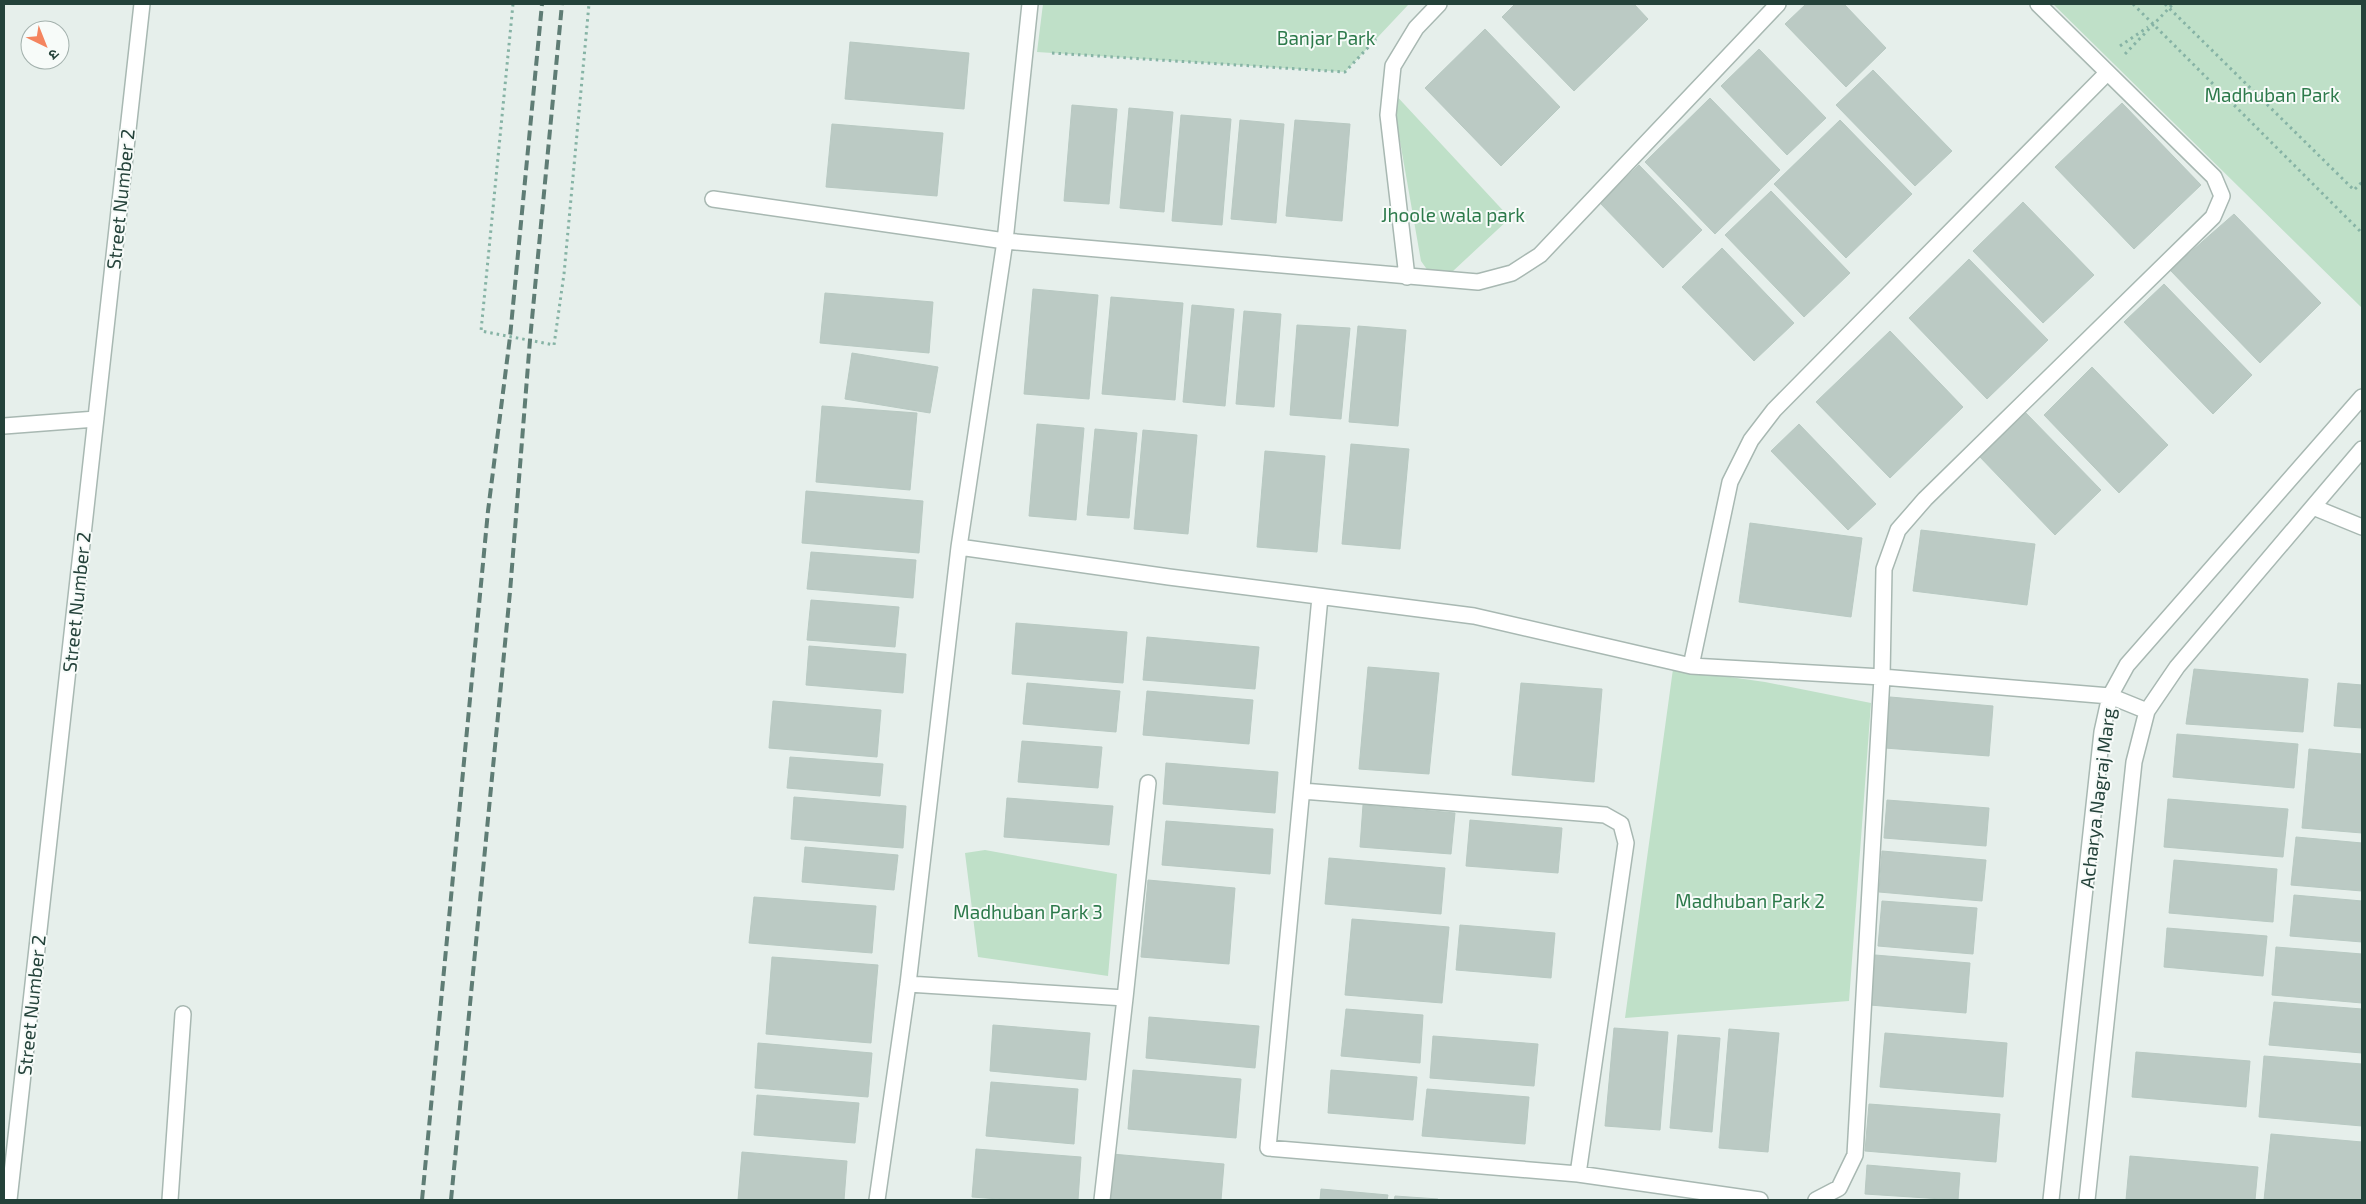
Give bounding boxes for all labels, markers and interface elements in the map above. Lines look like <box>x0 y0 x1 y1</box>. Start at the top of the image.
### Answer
north arrow <box>20 20 70 70</box>
park label: Banjar Park <box>1277 26 1376 49</box>
text: उ <box>45 46 63 64</box>
park label: Madhuban Park <box>2204 83 2340 106</box>
street label: Street Number 2 <box>101 128 139 270</box>
park label: Jhoole wala park <box>1381 203 1525 226</box>
street label: Street Number 2 <box>57 531 95 673</box>
street label: Acharya Nagraj Marg <box>2075 706 2120 889</box>
park label: Madhuban Park 2 <box>1675 889 1825 912</box>
park label: Madhuban Park 3 <box>953 900 1103 923</box>
street label: Street Number 2 <box>12 934 50 1076</box>

